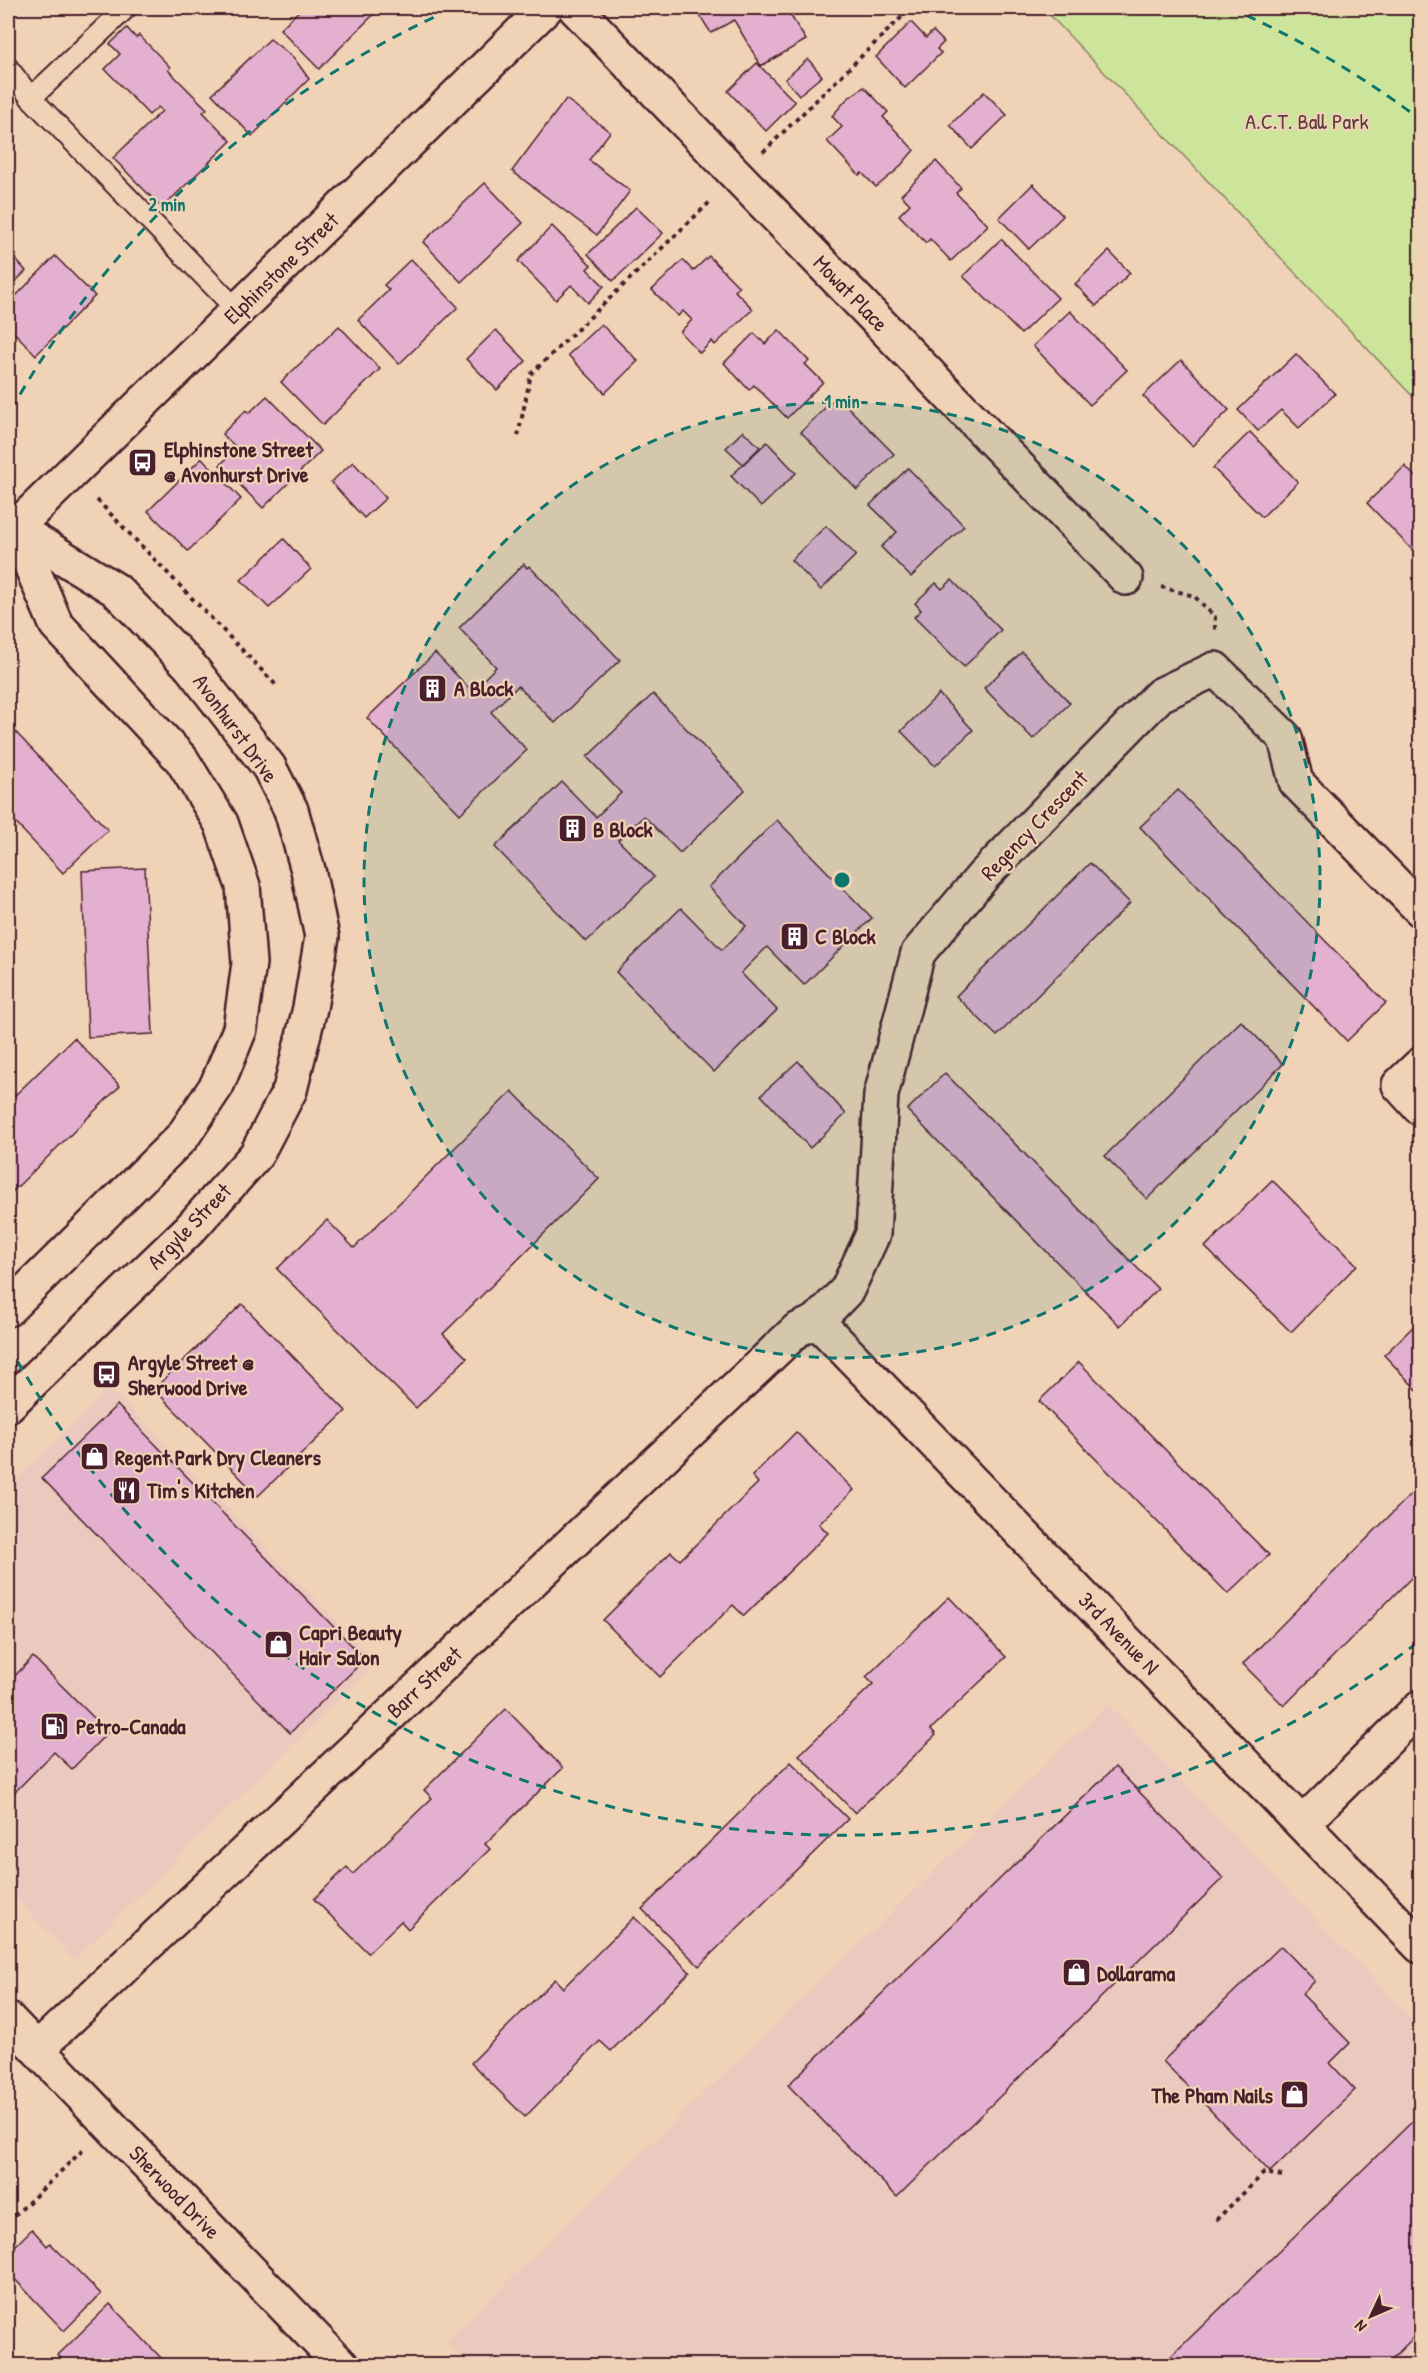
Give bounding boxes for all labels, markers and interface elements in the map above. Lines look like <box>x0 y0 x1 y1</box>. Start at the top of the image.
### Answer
park label: A.C.T. Ball Park <box>1245 106 1369 136</box>
text: 2 min <box>149 192 185 217</box>
street label: Elphinstone Street <box>217 205 345 331</box>
street label: Mowat Place <box>807 248 895 338</box>
text: 1 min <box>824 389 860 414</box>
place label: Elphinstone Street @ Avonhurst Drive <box>164 434 314 489</box>
bus stop icon: Elphinstone Street @ Avonhurst Drive <box>127 446 159 478</box>
street label: Avonhurst Drive <box>186 668 286 789</box>
building icon: A Block <box>417 672 449 704</box>
place label: A Block <box>454 673 514 703</box>
street label: Regency Crescent <box>974 763 1095 887</box>
building icon: B Block <box>556 813 588 845</box>
place label: B Block <box>593 814 654 844</box>
centre of rings <box>832 870 852 890</box>
building icon: C Block <box>778 920 810 952</box>
place label: C Block <box>815 921 877 951</box>
street label: Argyle Street <box>140 1176 238 1276</box>
place label: Argyle Street @ Sherwood Drive <box>128 1347 254 1402</box>
bus stop icon: Argyle Street @ Sherwood Drive <box>91 1359 123 1391</box>
shop icon: Regent Park Dry Cleaners <box>78 1441 110 1473</box>
place label: Regent Park Dry Cleaners <box>115 1442 321 1473</box>
restaurant icon: Tim's Kitchen <box>110 1474 142 1506</box>
place label: Tim's Kitchen <box>146 1475 255 1505</box>
street label: 3rd Avenue N <box>1072 1585 1166 1681</box>
place label: Capri Beauty Hair Salon <box>299 1617 402 1672</box>
shop icon: Capri Beauty Hair Salon <box>262 1629 294 1661</box>
street label: Barr Street <box>380 1639 469 1725</box>
fuel station icon: Petro-Canada <box>39 1710 71 1742</box>
place label: Petro-Canada <box>76 1711 186 1741</box>
shop icon: Dollarama <box>1060 1957 1092 1989</box>
place label: Dollarama <box>1097 1958 1175 1988</box>
shop icon: The Pham Nails <box>1278 2079 1310 2111</box>
place label: The Pham Nails <box>1151 2080 1274 2110</box>
street label: Sherwood Drive <box>123 2139 227 2246</box>
north arrow <box>1341 2286 1401 2346</box>
text: N <box>1349 2315 1371 2337</box>

